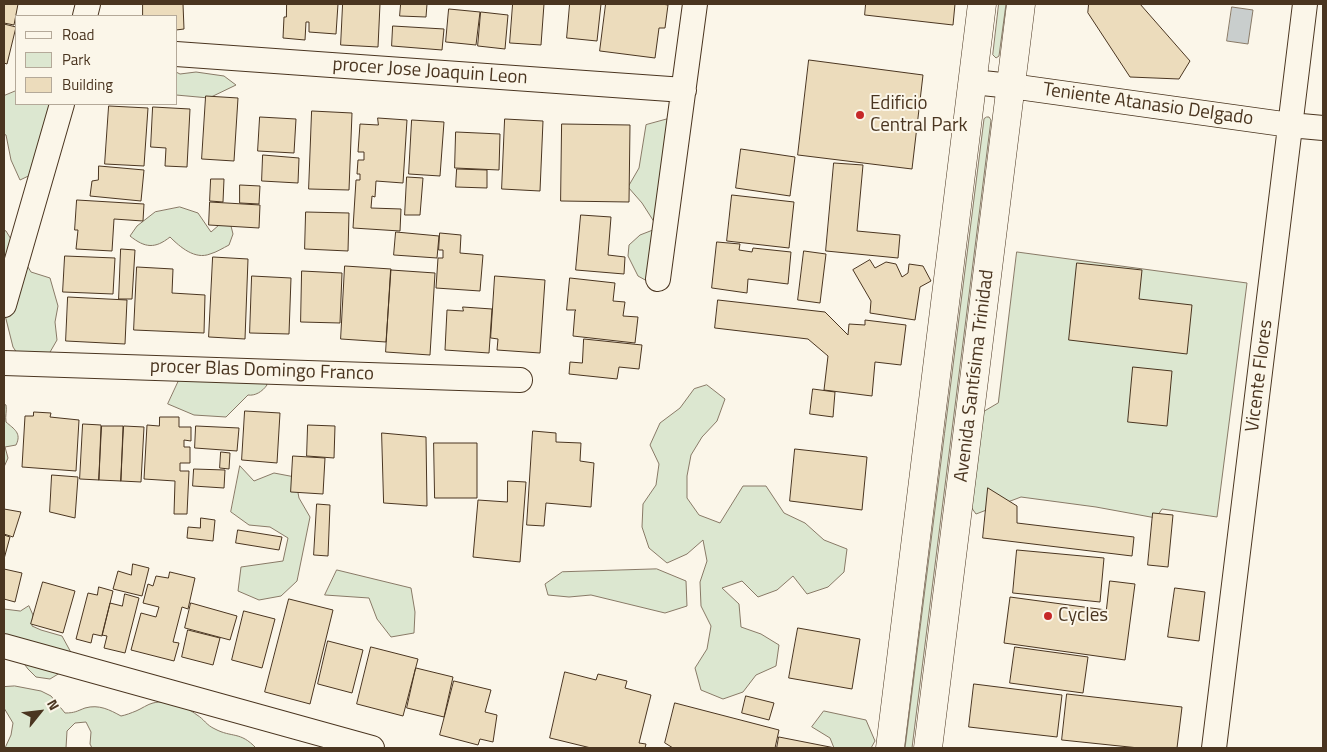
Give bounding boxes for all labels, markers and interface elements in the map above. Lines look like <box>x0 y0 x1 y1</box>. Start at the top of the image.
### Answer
legend <box>15 15 178 105</box>
text: Road <box>62 23 94 46</box>
text: Park <box>62 48 91 71</box>
street label: procer Jose Joaquin Leon <box>332 54 528 90</box>
text: Building <box>62 73 113 96</box>
street label: Teniente Atanasio Delgado <box>1041 79 1255 131</box>
place label: Edificio Central Park <box>870 93 968 137</box>
marker: Edificio Central Park <box>854 109 866 121</box>
street label: Avenida Santísima Trinidad <box>951 268 999 484</box>
street label: Vicente Flores <box>1242 319 1278 433</box>
street label: procer Blas Domingo Franco <box>150 356 374 386</box>
place label: Cycles <box>1058 605 1108 627</box>
marker: Cycles <box>1042 610 1054 622</box>
north arrow <box>15 687 65 737</box>
text: N <box>42 695 65 714</box>

